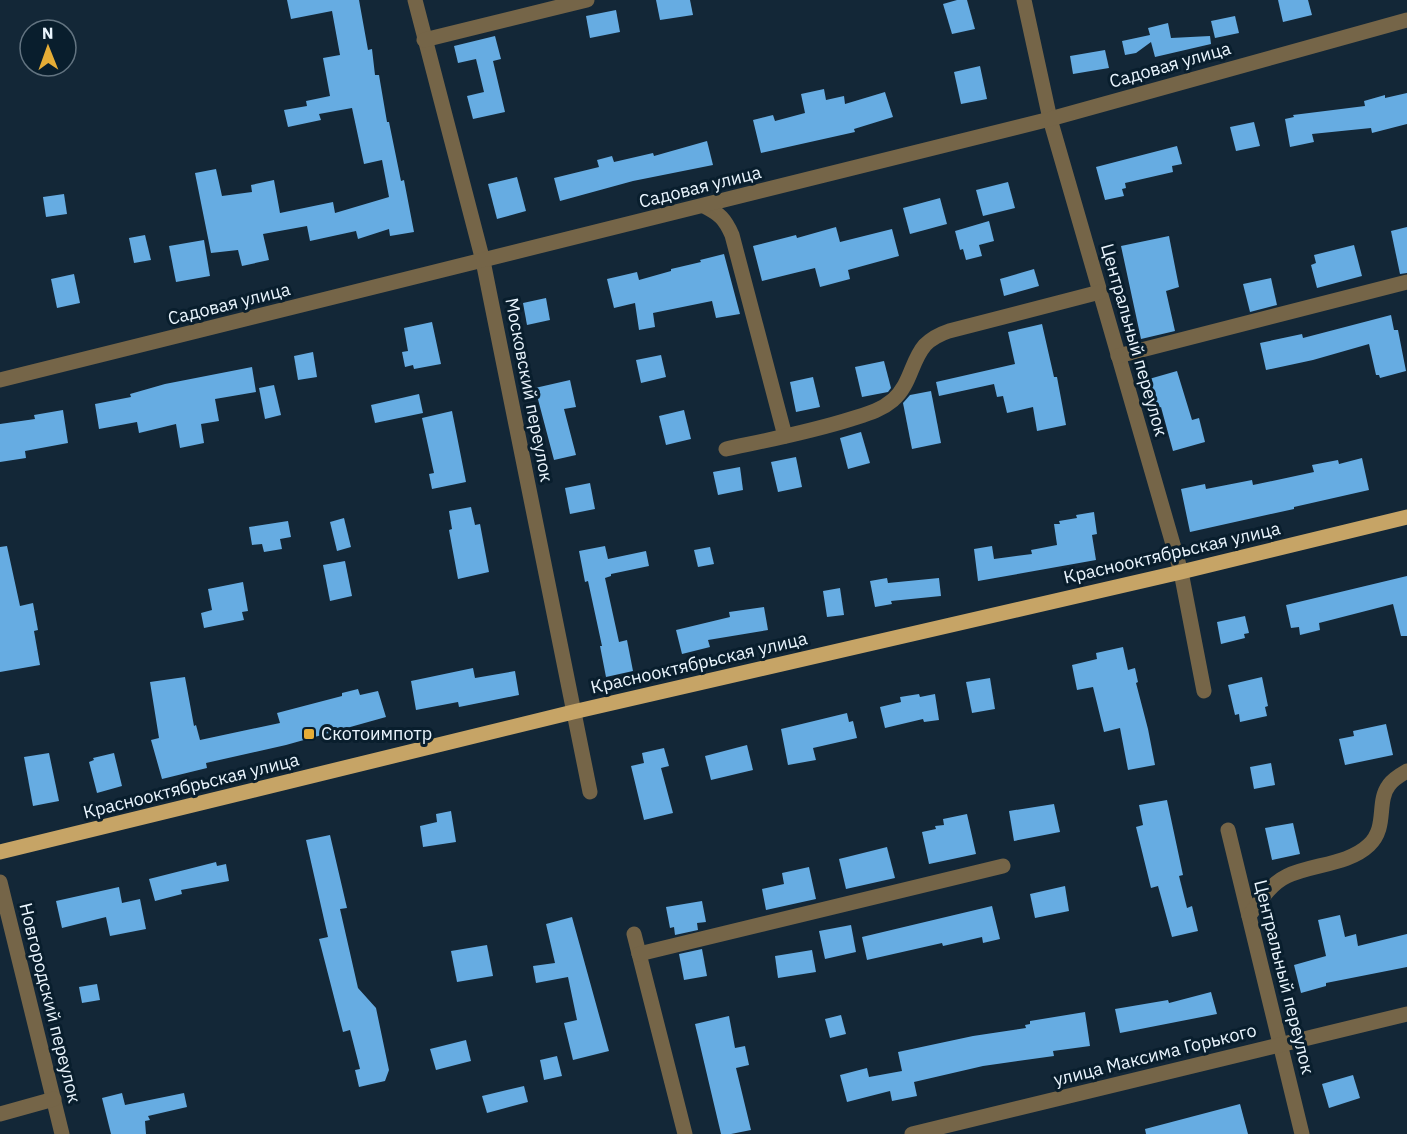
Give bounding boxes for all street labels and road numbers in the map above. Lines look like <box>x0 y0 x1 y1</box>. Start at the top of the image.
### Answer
street label: Садовая улица <box>1106 36 1234 93</box>
street label: Садовая улица <box>636 160 764 213</box>
street label: Центральный переулок <box>1096 241 1173 439</box>
street label: Садовая улица <box>165 277 293 330</box>
street label: Московский переулок <box>500 296 559 484</box>
street label: Краснооктябрьская улица <box>1061 516 1283 589</box>
street label: Краснооктябрьская улица <box>588 626 810 699</box>
street label: Краснооктябрьская улица <box>81 747 302 823</box>
street label: Центральный переулок <box>1249 877 1320 1077</box>
street label: Новгородский переулок <box>14 900 86 1105</box>
street label: улица Максима Горького <box>1051 1018 1259 1091</box>

